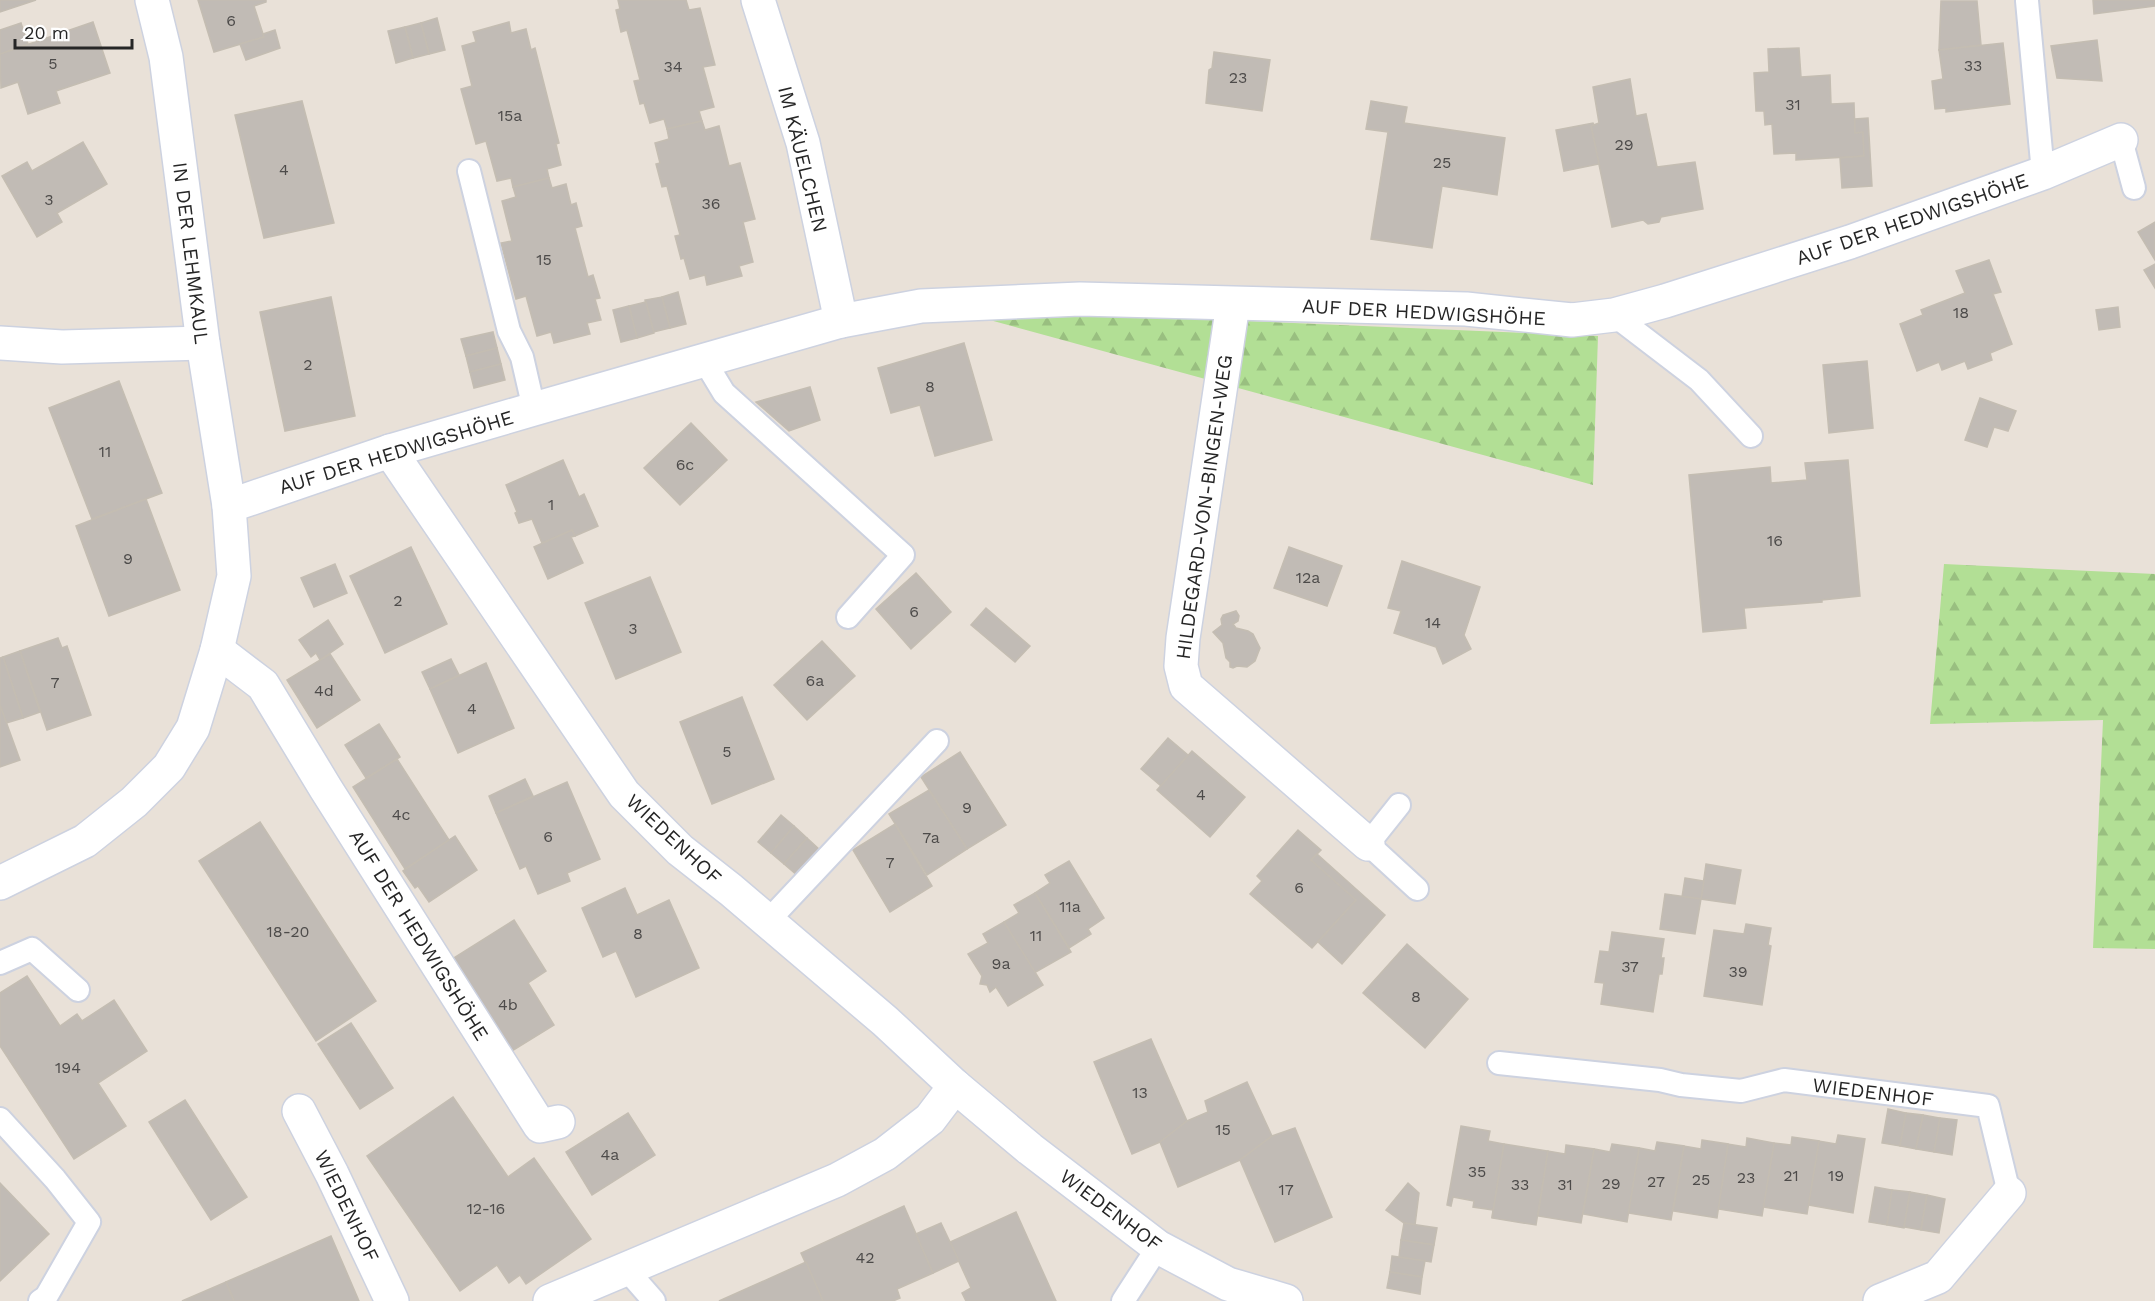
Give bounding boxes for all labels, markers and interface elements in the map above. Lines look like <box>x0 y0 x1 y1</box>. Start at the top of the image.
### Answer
house number: 6 <box>226 11 236 30</box>
scale bar <box>15 12 132 50</box>
text: 20 m <box>24 22 69 43</box>
house number: 5 <box>48 54 58 73</box>
house number: 33 <box>1964 56 1982 75</box>
house number: 34 <box>663 57 683 76</box>
house number: 23 <box>1229 68 1247 87</box>
street label: IM KÄUELCHEN <box>773 83 833 235</box>
house number: 31 <box>1785 95 1801 114</box>
house number: 15a <box>498 106 522 125</box>
house number: 29 <box>1614 135 1634 154</box>
house number: 25 <box>1433 153 1451 172</box>
house number: 4 <box>279 160 289 179</box>
street label: IN DER LEHMKAUL <box>168 161 214 345</box>
street label: AUF DER HEDWIGSHÖHE <box>1793 168 2031 270</box>
house number: 3 <box>44 190 54 209</box>
house number: 36 <box>701 194 721 213</box>
house number: 15 <box>536 250 552 269</box>
street label: AUF DER HEDWIGSHÖHE <box>1302 294 1546 330</box>
house number: 18 <box>1953 303 1969 322</box>
street label: HILDEGARD-VON-BINGEN-WEG <box>1171 353 1237 661</box>
house number: 2 <box>303 355 313 374</box>
house number: 8 <box>925 377 935 396</box>
street label: AUF DER HEDWIGSHÖHE <box>276 405 516 499</box>
house number: 11 <box>99 442 111 461</box>
house number: 6c <box>676 455 694 474</box>
house number: 1 <box>548 495 554 514</box>
house number: 16 <box>1767 531 1783 550</box>
house number: 9 <box>123 549 133 568</box>
house number: 12a <box>1296 568 1320 587</box>
house number: 2 <box>393 591 403 610</box>
house number: 6 <box>909 602 919 621</box>
house number: 14 <box>1425 613 1441 632</box>
house number: 3 <box>628 619 638 638</box>
house number: 6a <box>806 671 824 690</box>
house number: 7 <box>51 673 60 692</box>
house number: 4d <box>314 681 334 700</box>
house number: 4 <box>467 699 477 718</box>
house number: 5 <box>722 742 732 761</box>
house number: 4 <box>1196 785 1206 804</box>
street label: WIEDENHOF <box>621 789 727 889</box>
house number: 9 <box>962 798 972 817</box>
house number: 4c <box>392 805 410 824</box>
street label: AUF DER HEDWIGSHÖHE <box>344 825 494 1045</box>
house number: 6 <box>543 827 553 846</box>
house number: 7a <box>922 828 940 847</box>
house number: 7 <box>886 853 895 872</box>
house number: 6 <box>1294 878 1304 897</box>
house number: 11a <box>1059 897 1081 916</box>
house number: 18-20 <box>267 922 309 941</box>
house number: 8 <box>633 924 643 943</box>
house number: 11 <box>1030 926 1042 945</box>
house number: 9a <box>992 954 1010 973</box>
house number: 37 <box>1621 957 1639 976</box>
house number: 39 <box>1728 962 1748 981</box>
house number: 8 <box>1411 987 1421 1006</box>
house number: 4b <box>498 995 518 1014</box>
house number: 194 <box>55 1058 81 1077</box>
street label: WIEDENHOF <box>1811 1073 1935 1111</box>
house number: 13 <box>1132 1083 1148 1102</box>
house number: 15 <box>1215 1120 1231 1139</box>
house number: 4a <box>601 1145 619 1164</box>
street label: WIEDENHOF <box>310 1146 384 1266</box>
house number: 35 <box>1468 1162 1486 1181</box>
street label: WIEDENHOF <box>1055 1164 1167 1256</box>
house number: 21 <box>1783 1166 1799 1185</box>
house number: 19 <box>1828 1166 1844 1185</box>
house number: 23 <box>1737 1168 1755 1187</box>
house number: 25 <box>1692 1170 1710 1189</box>
house number: 27 <box>1647 1172 1665 1191</box>
house number: 29 <box>1601 1174 1621 1193</box>
house number: 33 <box>1511 1175 1529 1194</box>
house number: 31 <box>1557 1175 1573 1194</box>
house number: 17 <box>1278 1180 1294 1199</box>
house number: 12-16 <box>467 1199 505 1218</box>
house number: 42 <box>855 1248 875 1267</box>

